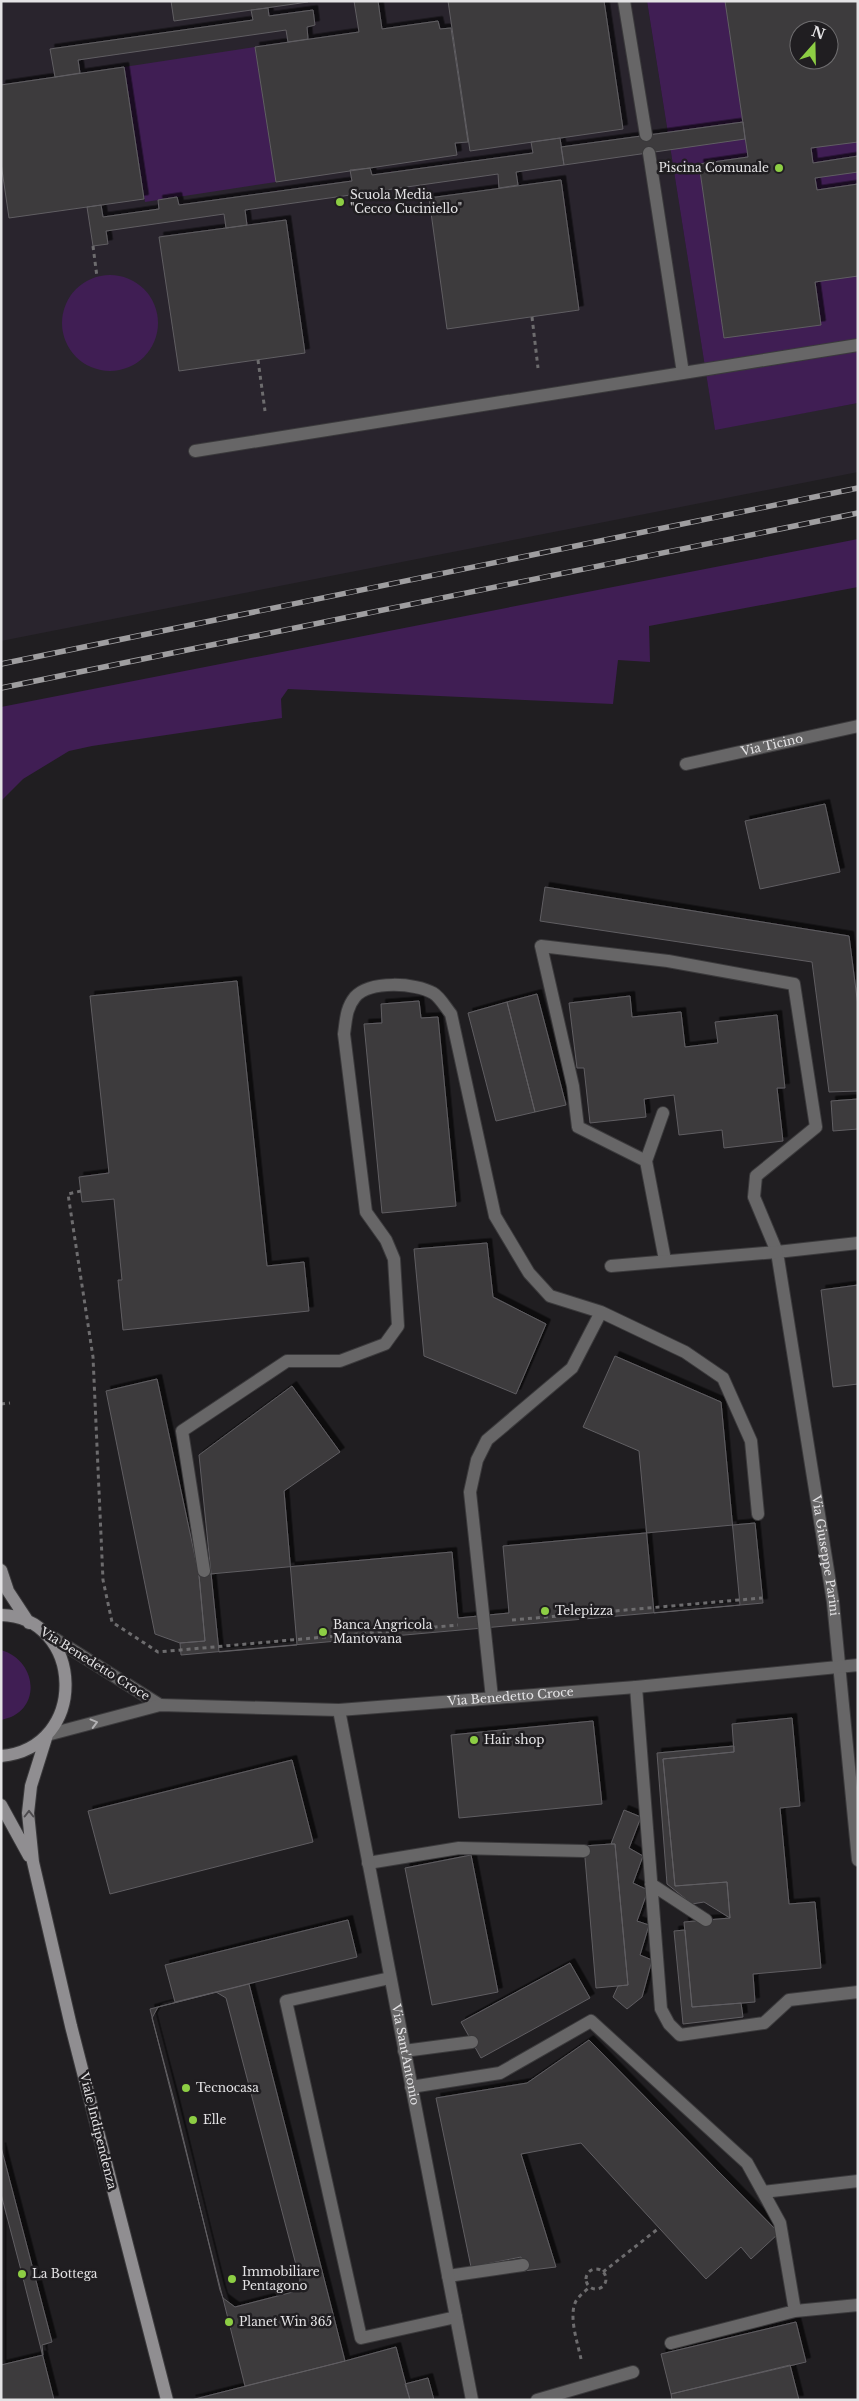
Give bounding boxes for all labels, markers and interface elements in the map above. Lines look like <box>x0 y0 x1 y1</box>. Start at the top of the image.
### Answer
north arrow <box>789 20 839 70</box>
text: N <box>809 22 828 43</box>
place label: Piscina Comunale <box>658 160 769 175</box>
marker: Piscina Comunale <box>773 162 785 174</box>
place label: Scuola Media "Cecco Cuciniello" <box>350 187 462 216</box>
marker: Scuola Media "Cecco Cuciniello" <box>334 196 346 208</box>
street label: Via Ticino <box>738 730 804 759</box>
street label: Via Giuseppe Parini <box>809 1493 842 1617</box>
place label: Telepizza <box>555 1603 614 1618</box>
marker: Telepizza <box>539 1605 551 1617</box>
place label: Banca Angricola Mantovana <box>333 1617 433 1646</box>
street label: Via Benedetto Croce <box>37 1623 153 1703</box>
marker: Banca Angricola Mantovana <box>317 1626 329 1638</box>
street label: Via Benedetto Croce <box>446 1684 574 1709</box>
one-way arrow <box>90 1718 99 1729</box>
place label: Hair shop <box>484 1732 544 1747</box>
marker: Hair shop <box>468 1734 480 1746</box>
one-way arrow <box>23 1809 34 1817</box>
street label: Via Sant'Antonio <box>389 2002 423 2106</box>
street label: Viale Indipendenza <box>77 2070 120 2191</box>
place label: Tecnocasa <box>196 2080 259 2095</box>
marker: Tecnocasa <box>180 2082 192 2094</box>
place label: Elle <box>203 2112 227 2127</box>
marker: Elle <box>187 2114 199 2126</box>
place label: Immobiliare Pentagono <box>242 2264 320 2293</box>
place label: La Bottega <box>32 2266 98 2281</box>
marker: La Bottega <box>16 2268 28 2280</box>
marker: Immobiliare Pentagono <box>226 2273 238 2285</box>
place label: Planet Win 365 <box>239 2314 332 2329</box>
marker: Planet Win 365 <box>223 2316 235 2328</box>

